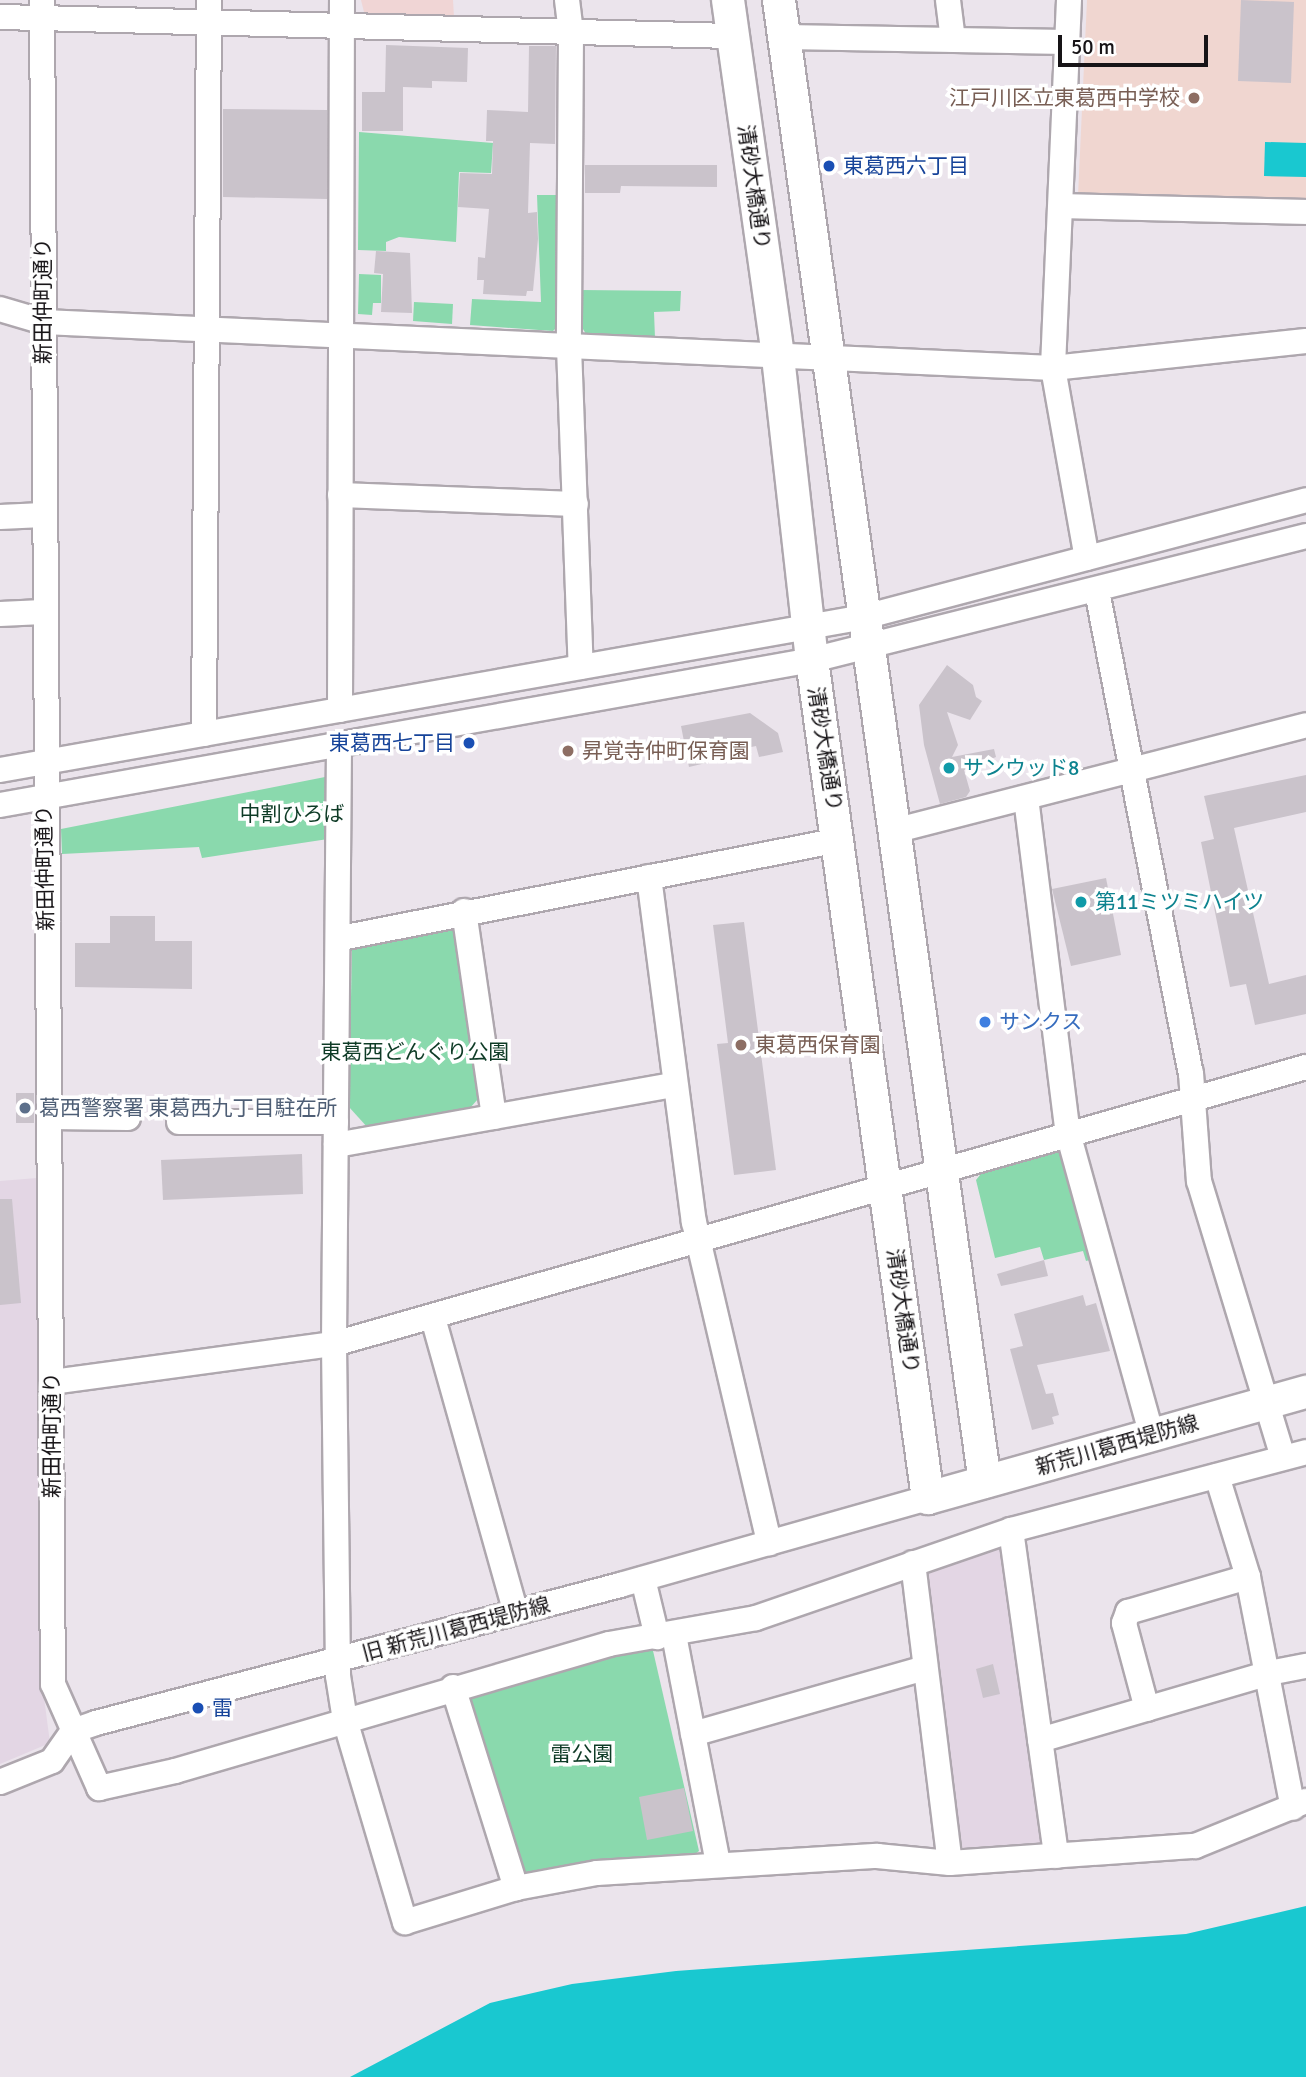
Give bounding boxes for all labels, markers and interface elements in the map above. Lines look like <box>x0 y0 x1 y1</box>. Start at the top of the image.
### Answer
scale bar <box>1061 21 1212 65</box>
text: 50 m <box>1071 34 1115 60</box>
place label: 江戸川区立東葛西中学校 <box>949 85 1180 111</box>
marker: 江戸川区立東葛西中学校 <box>1186 90 1202 106</box>
street label: 清砂大橋通り <box>733 123 775 251</box>
place label: 東葛西六丁目 <box>843 153 969 179</box>
marker: 東葛西六丁目 <box>821 158 837 174</box>
street label: 新田仲町通り <box>30 238 56 364</box>
street label: 清砂大橋通り <box>803 685 847 813</box>
place label: 東葛西七丁目 <box>329 730 455 756</box>
marker: 東葛西七丁目 <box>461 735 477 751</box>
place label: 昇覚寺仲町保育園 <box>582 738 750 764</box>
marker: 昇覚寺仲町保育園 <box>560 743 576 759</box>
place label: サンウッド8 <box>963 755 1079 781</box>
marker: サンウッド8 <box>941 760 957 776</box>
park label: 中割ひろば <box>240 801 344 827</box>
street label: 新田仲町通り <box>31 805 59 931</box>
place label: 第11ミツミハイツ <box>1095 889 1265 915</box>
marker: 第11ミツミハイツ <box>1073 894 1089 910</box>
place label: サンクス <box>999 1009 1083 1035</box>
marker: サンクス <box>977 1014 993 1030</box>
place label: 東葛西保育園 <box>755 1032 881 1058</box>
marker: 東葛西保育園 <box>733 1037 749 1053</box>
park label: 東葛西どんぐり公園 <box>321 1039 509 1065</box>
place label: 葛西警察署 東葛西九丁目駐在所 <box>39 1095 338 1121</box>
marker: 葛西警察署 東葛西九丁目駐在所 <box>17 1100 33 1116</box>
street label: 清砂大橋通り <box>882 1247 924 1375</box>
street label: 新田仲町通り <box>39 1372 65 1498</box>
street label: 新荒川葛西堤防線 <box>1033 1410 1201 1480</box>
street label: 旧 新荒川葛西堤防線 <box>359 1592 553 1666</box>
place label: 雷 <box>212 1695 233 1721</box>
marker: 雷 <box>190 1700 206 1716</box>
park label: 雷公園 <box>551 1741 613 1767</box>

